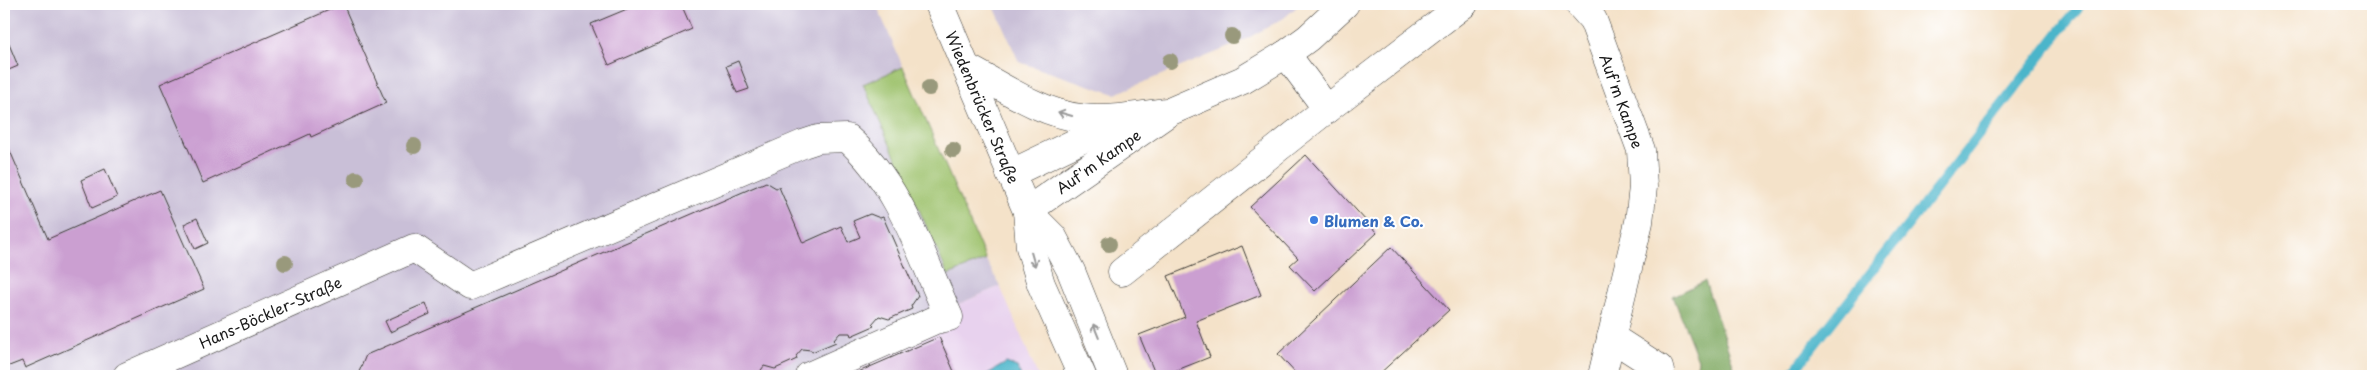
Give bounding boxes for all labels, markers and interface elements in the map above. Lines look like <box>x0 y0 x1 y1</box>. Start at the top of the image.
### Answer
street label: Wiedenbrücker Straße <box>940 27 1026 187</box>
street label: Auf'm Kampe <box>1594 51 1650 152</box>
one-way arrow <box>1057 108 1073 118</box>
street label: Auf'm Kampe <box>1051 123 1145 199</box>
place label: Blumen & Co. <box>1324 209 1424 232</box>
marker: Blumen & Co. <box>1308 214 1320 226</box>
one-way arrow <box>1029 250 1039 266</box>
street label: Hans-Böckler-Straße <box>195 270 345 354</box>
one-way arrow <box>1091 324 1100 339</box>

